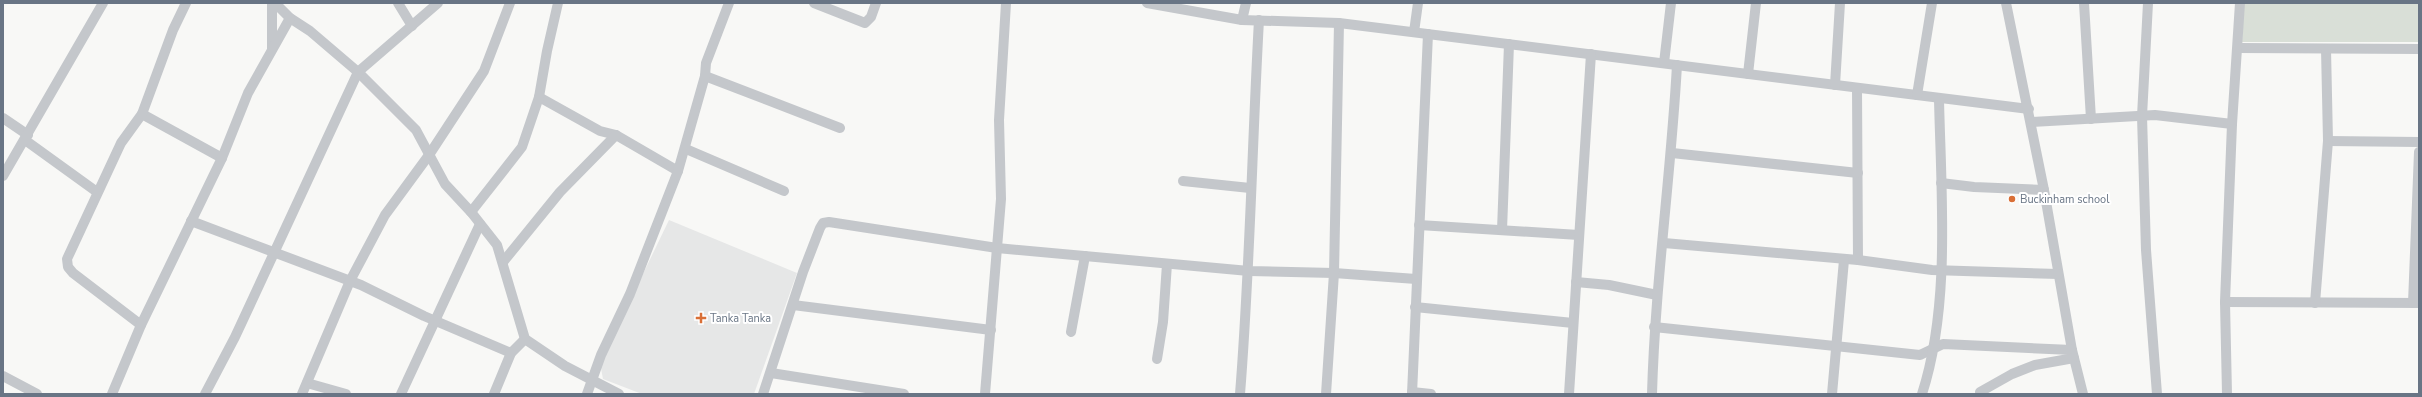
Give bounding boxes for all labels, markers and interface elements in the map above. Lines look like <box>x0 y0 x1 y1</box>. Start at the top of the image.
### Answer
place label: Buckinham school <box>2020 192 2110 207</box>
marker: Buckinham school <box>2007 194 2017 204</box>
place label: Tanka Tanka <box>710 311 771 326</box>
marker: Tanka Tanka <box>695 312 707 324</box>

